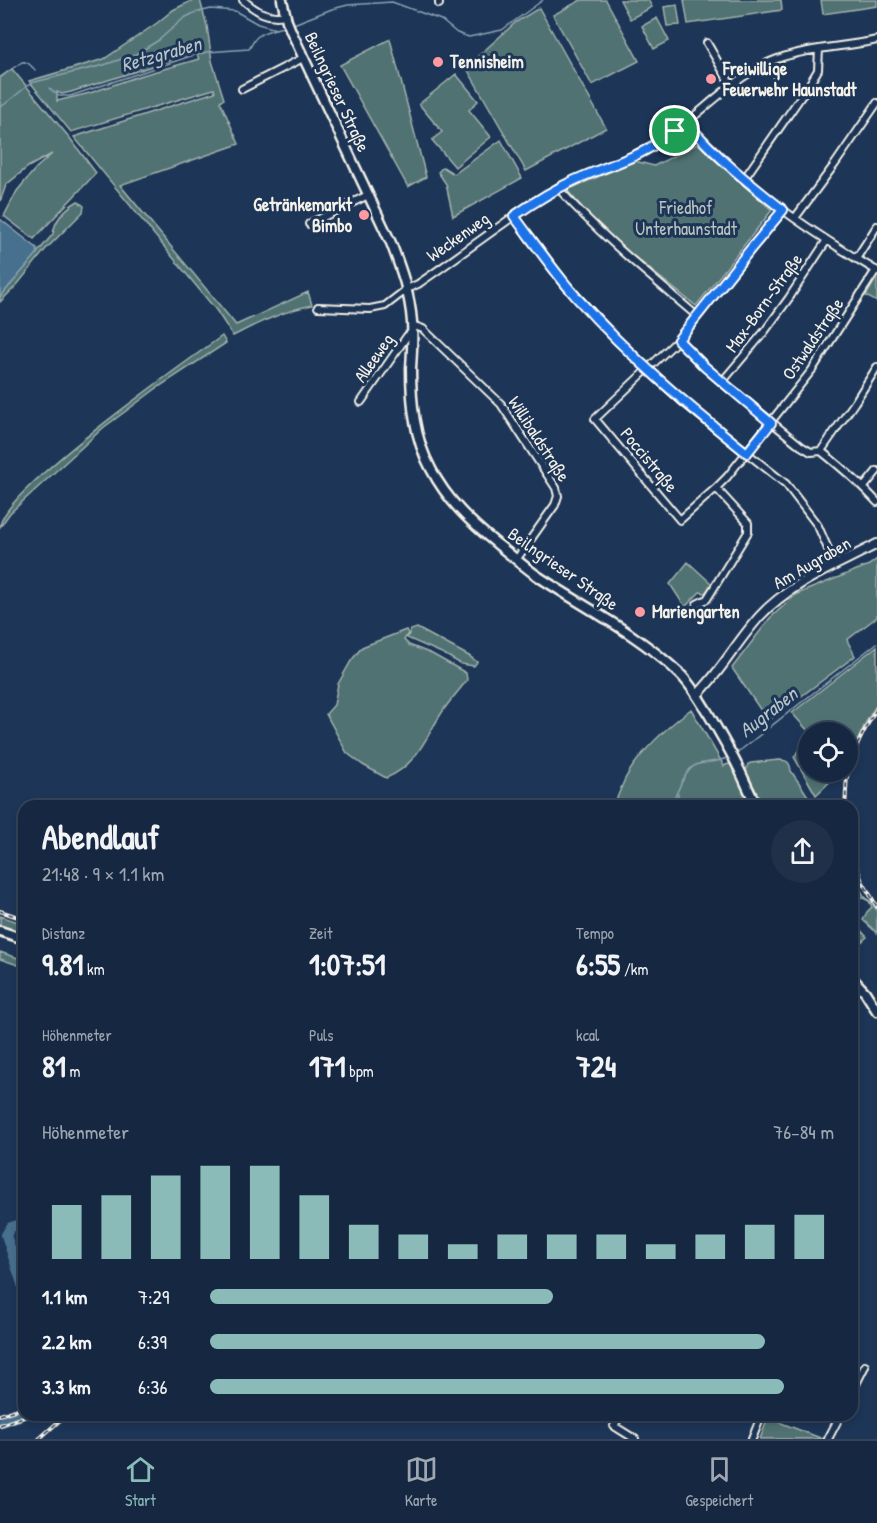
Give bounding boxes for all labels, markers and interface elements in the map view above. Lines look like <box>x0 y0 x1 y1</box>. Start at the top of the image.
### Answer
street label: Beilngrieser Straße <box>299 28 376 156</box>
water label: Retzgraben <box>118 29 206 79</box>
place label: Tennisheim <box>449 49 524 74</box>
marker: Tennisheim <box>431 55 445 69</box>
place label: Freiwillige Feuerwehr Haunstadt <box>722 56 857 102</box>
marker: Freiwillige Feuerwehr Haunstadt <box>704 72 718 86</box>
pin <box>649 105 700 156</box>
icon: arrive <box>658 114 691 147</box>
place label: Getränkemarkt Bimbo <box>253 192 353 238</box>
park label: Friedhof Unterhaunstadt <box>635 195 738 241</box>
street label: Weckenweg <box>421 206 494 267</box>
marker: Getränkemarkt Bimbo <box>357 208 371 222</box>
street label: Max-Born-Straße <box>719 248 808 357</box>
street label: Ostwaldstraße <box>776 293 849 385</box>
street label: Alleeweg <box>348 328 399 387</box>
street label: Willibaldstraße <box>503 391 576 486</box>
street label: Poccistraße <box>615 422 684 497</box>
street label: Beilngrieser Straße <box>503 521 624 616</box>
street label: Am Augraben <box>768 530 855 595</box>
place label: Mariengarten <box>652 599 740 625</box>
marker: Mariengarten <box>633 605 647 619</box>
water label: Augraben <box>733 679 805 744</box>
map controls <box>798 722 858 782</box>
button: locate <box>798 722 858 782</box>
text: Abendlauf <box>42 815 159 859</box>
button: share <box>771 820 834 883</box>
text: 21:48 · 9 × 1.1 km <box>42 860 164 887</box>
text: Distanz <box>42 922 85 944</box>
text: Zeit <box>309 922 333 944</box>
text: Tempo <box>576 922 614 944</box>
text: 9.81 <box>42 944 83 984</box>
text: 1:07:51 <box>309 944 386 984</box>
text: 6:55 <box>576 944 620 984</box>
text: km <box>83 958 105 980</box>
text: /km <box>620 958 648 980</box>
text: Höhenmeter <box>42 1024 112 1046</box>
text: Puls <box>309 1024 334 1046</box>
text: kcal <box>576 1024 599 1046</box>
text: 81 <box>42 1046 66 1086</box>
text: 171 <box>309 1046 346 1086</box>
text: 724 <box>576 1046 616 1086</box>
text: m <box>66 1060 80 1082</box>
text: bpm <box>346 1060 374 1082</box>
text: Höhenmeter <box>42 1118 129 1145</box>
text: 76–84 m <box>773 1118 834 1145</box>
text: 1.1 km <box>42 1283 87 1310</box>
text: 7:29 <box>138 1283 169 1310</box>
text: 2.2 km <box>42 1328 92 1355</box>
text: 6:39 <box>138 1328 167 1355</box>
text: 3.3 km <box>42 1373 91 1400</box>
text: 6:36 <box>138 1373 168 1400</box>
tab: Start <box>124 1453 157 1511</box>
tab: Karte <box>405 1453 438 1511</box>
tab: Gespeichert <box>685 1453 753 1511</box>

